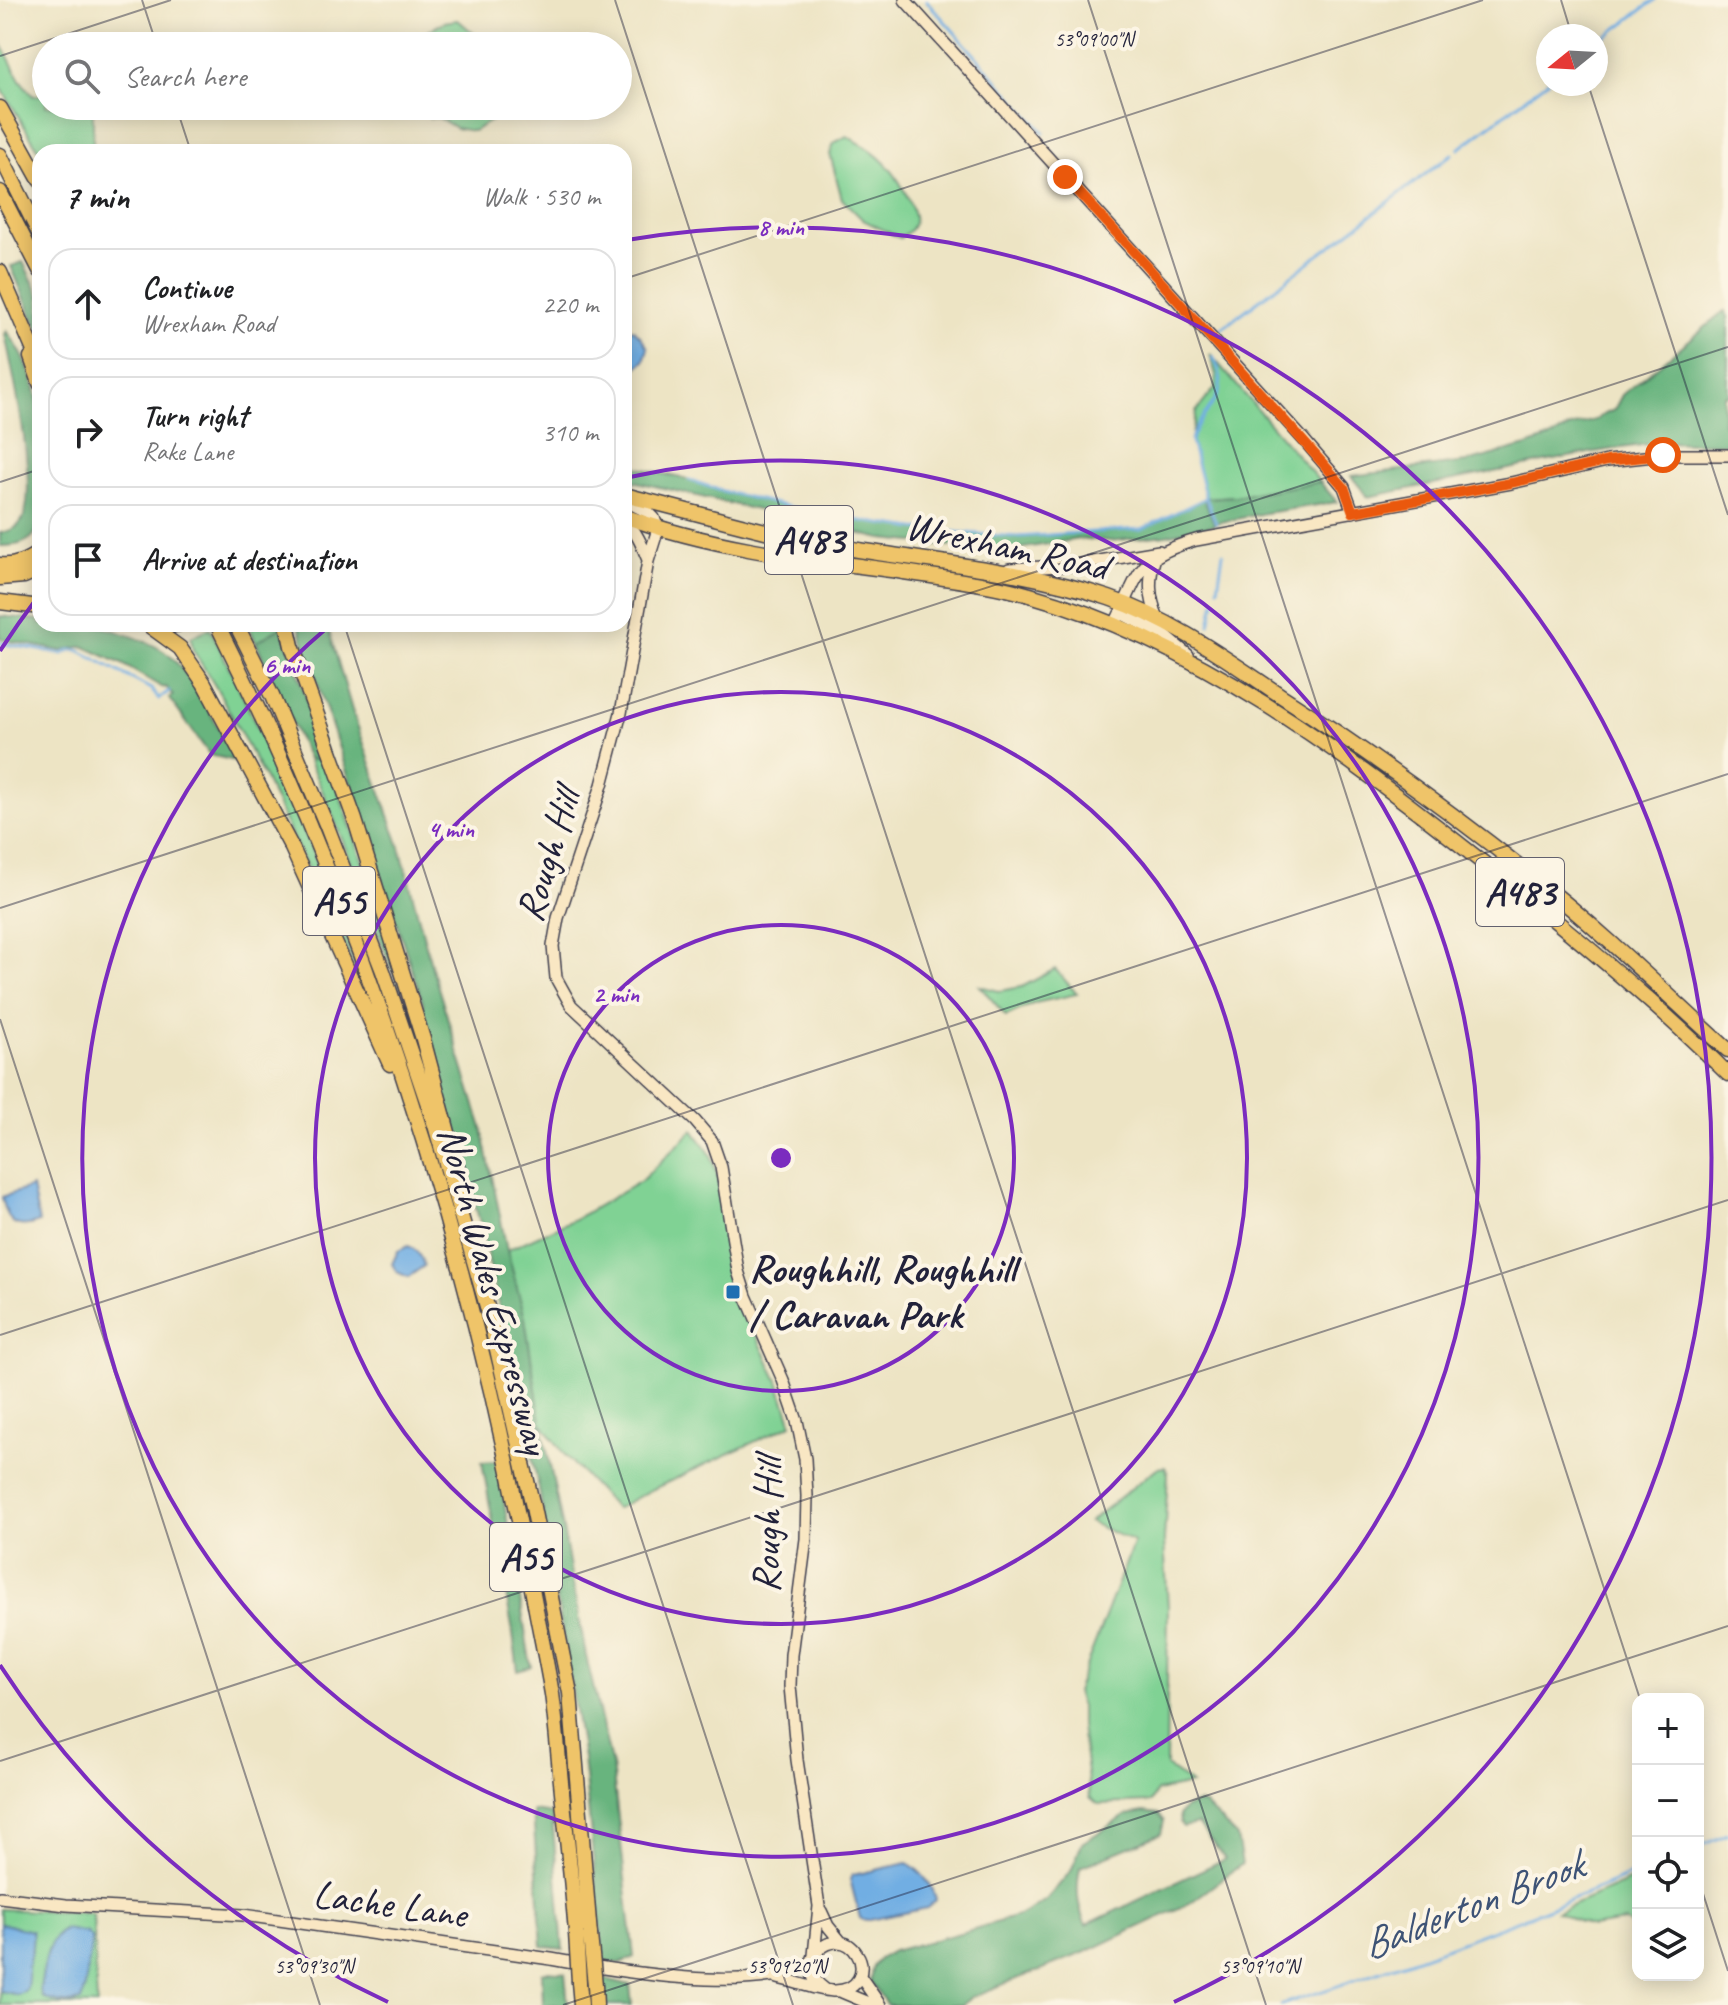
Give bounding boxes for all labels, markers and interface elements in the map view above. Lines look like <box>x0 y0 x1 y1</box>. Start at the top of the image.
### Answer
north arrow <box>1536 24 1608 96</box>
text: 53°09'00"N <box>1055 27 1136 52</box>
search box <box>32 32 632 120</box>
icon: search <box>60 54 104 98</box>
text: Search here <box>124 57 246 95</box>
route end <box>1047 159 1083 195</box>
text: 7 min <box>64 175 129 218</box>
text: Walk · 530 m <box>483 180 600 213</box>
text: 8 min <box>758 212 805 242</box>
text: Continue <box>142 269 232 307</box>
icon: ahead <box>66 282 110 326</box>
text: 220 m <box>542 288 598 321</box>
text: Wrexham Road <box>142 307 275 340</box>
text: Turn right <box>142 397 247 435</box>
icon: right <box>66 410 110 454</box>
text: 310 m <box>542 416 598 449</box>
text: Rake Lane <box>142 435 233 468</box>
route start <box>1645 437 1681 473</box>
street label: Wrexham Road <box>902 500 1118 593</box>
road number: A483 <box>765 506 853 574</box>
icon: arrive <box>66 538 110 582</box>
text: Arrive at destination <box>142 541 357 579</box>
text: 6 min <box>264 650 311 680</box>
street label: Rough Hill <box>504 776 594 927</box>
text: 4 min <box>428 814 475 844</box>
road number: A483 <box>1476 858 1564 926</box>
road number: A55 <box>303 867 375 935</box>
text: 2 min <box>593 979 640 1009</box>
street label: North Wales Expressway <box>426 1121 563 1462</box>
centre of rings <box>767 1144 795 1172</box>
place label: Roughhill, Roughhill / Caravan Park <box>749 1244 1022 1340</box>
marker: Roughhill, Roughhill / Caravan Park <box>724 1283 742 1301</box>
street label: Rough Hill <box>741 1450 793 1593</box>
road number: A55 <box>490 1523 562 1591</box>
map controls <box>1632 1693 1704 1981</box>
button: + <box>1632 1693 1704 1765</box>
button: − <box>1632 1765 1704 1837</box>
water label: Balderton Brook <box>1354 1836 1596 1971</box>
button: locate <box>1632 1837 1704 1909</box>
street label: Lache Lane <box>310 1869 473 1940</box>
button: layers <box>1632 1909 1704 1981</box>
text: 53°09'30"N <box>275 1954 356 1979</box>
text: 53°09'20"N <box>748 1954 829 1979</box>
text: 53°09'10"N <box>1221 1954 1302 1979</box>

